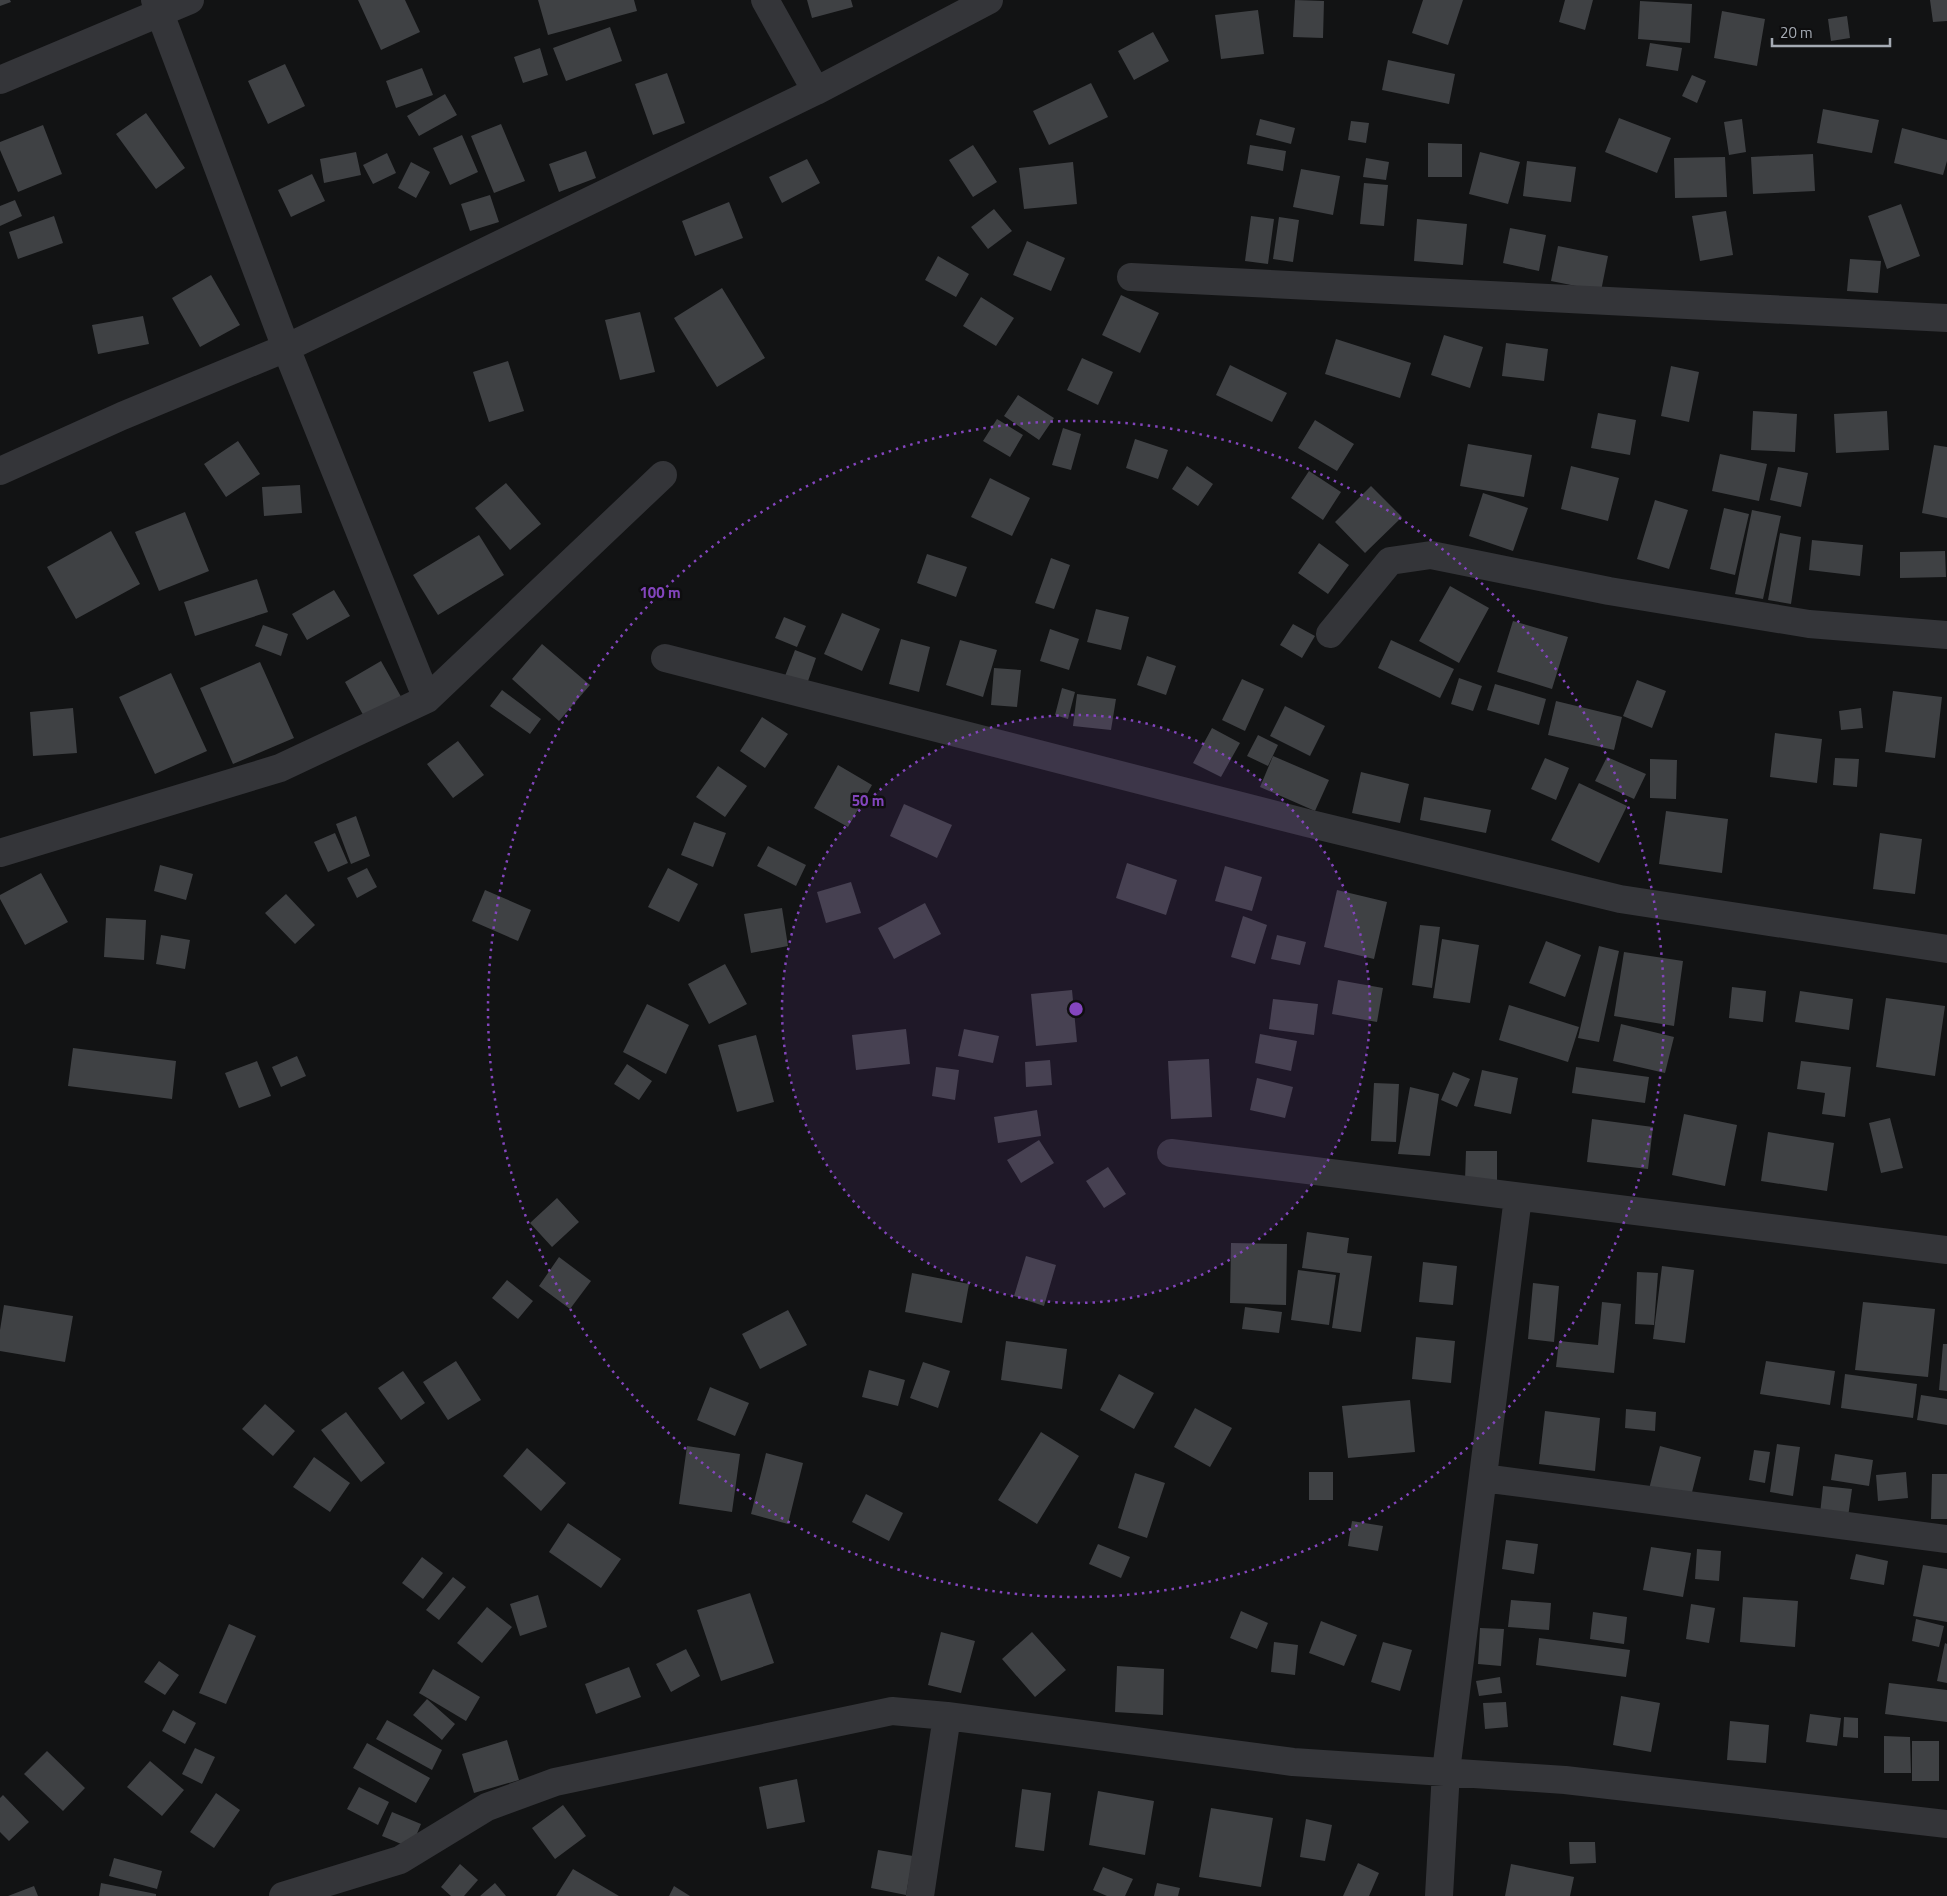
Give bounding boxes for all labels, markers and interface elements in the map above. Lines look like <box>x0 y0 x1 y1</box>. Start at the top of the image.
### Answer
scale bar <box>1772 15 1890 47</box>
text: 20 m <box>1780 21 1813 44</box>
text: 100 m <box>639 581 681 604</box>
text: 50 m <box>852 789 884 812</box>
centre of rings <box>1067 1000 1085 1018</box>

